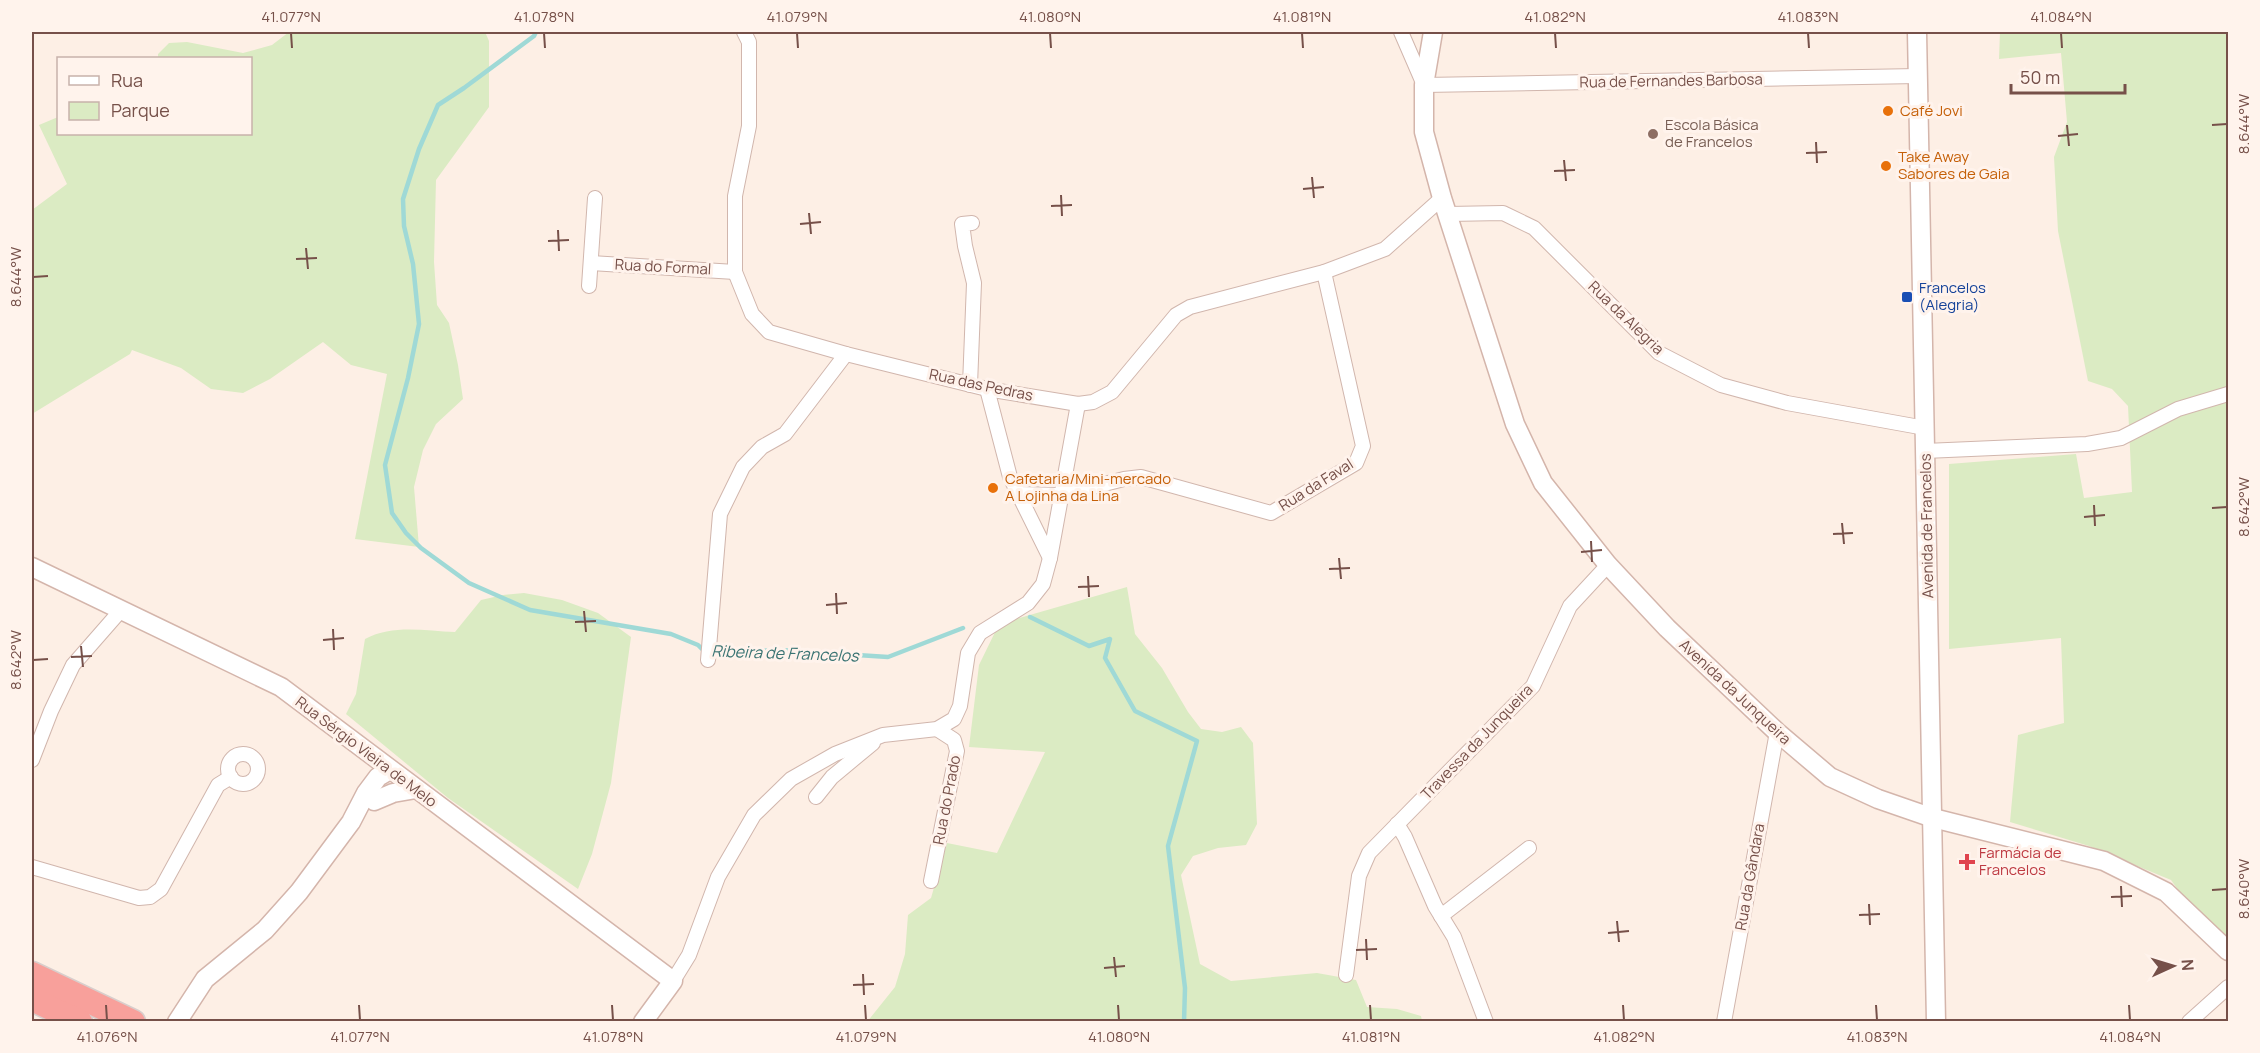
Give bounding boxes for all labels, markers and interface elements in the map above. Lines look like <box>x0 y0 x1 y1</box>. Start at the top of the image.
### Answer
text: 41.077°N <box>261 6 321 27</box>
text: 41.078°N <box>514 6 574 27</box>
text: 41.079°N <box>767 6 827 27</box>
text: 41.080°N <box>1019 6 1081 27</box>
text: 41.081°N <box>1273 6 1331 27</box>
text: 41.082°N <box>1524 6 1586 27</box>
text: 41.083°N <box>1777 6 1839 27</box>
text: 41.084°N <box>2030 6 2092 27</box>
legend <box>57 57 252 135</box>
scale bar <box>2011 57 2125 95</box>
text: 50 m <box>2020 65 2060 89</box>
text: Rua <box>111 68 143 92</box>
street label: Rua de Fernandes Barbosa <box>1579 68 1763 93</box>
text: 8.644°W <box>2233 94 2254 154</box>
text: Parque <box>111 98 170 122</box>
place label: Café Jovi <box>1900 100 1963 121</box>
marker: Café Jovi <box>1881 104 1895 118</box>
place label: Escola Básica de Francelos <box>1665 114 1759 152</box>
marker: Escola Básica de Francelos <box>1646 127 1660 141</box>
place label: Take Away Sabores de Gaia <box>1898 146 2010 184</box>
marker: Take Away Sabores de Gaia <box>1879 159 1893 173</box>
text: 8.644°W <box>5 247 26 307</box>
street label: Rua do Formal <box>614 253 712 280</box>
street label: Rua da Alegria <box>1584 276 1669 359</box>
place label: Francelos (Alegria) <box>1919 277 1986 315</box>
marker: Francelos (Alegria) <box>1900 290 1914 304</box>
street label: Rua das Pedras <box>927 363 1035 406</box>
street label: Rua da Faval <box>1274 453 1357 516</box>
street label: Avenida de Francelos <box>1915 453 1938 599</box>
place label: Cafetaria/Mini-mercado A Lojinha da Lina <box>1005 468 1171 506</box>
text: 8.642°W <box>2233 477 2254 537</box>
marker: Cafetaria/Mini-mercado A Lojinha da Lina <box>986 481 1000 495</box>
text: 8.642°W <box>5 630 26 690</box>
street label: Avenida da Junqueira <box>1675 634 1796 749</box>
water label: Ribeira de Francelos <box>711 639 861 667</box>
street label: Travessa da Junqueira <box>1416 679 1537 804</box>
street label: Rua Sérgio Vieira de Melo <box>291 691 442 812</box>
street label: Rua do Prado <box>928 753 965 846</box>
street label: Rua da Gândara <box>1730 822 1769 932</box>
place label: Farmácia de Francelos <box>1979 842 2062 880</box>
marker: Farmácia de Francelos <box>1960 855 1974 869</box>
text: 8.640°W <box>2233 859 2254 919</box>
north arrow <box>2143 936 2203 996</box>
text: N <box>2177 958 2199 971</box>
text: 41.076°N <box>77 1026 137 1047</box>
text: 41.077°N <box>330 1026 390 1047</box>
text: 41.078°N <box>583 1026 643 1047</box>
text: 41.079°N <box>836 1026 896 1047</box>
text: 41.080°N <box>1088 1026 1150 1047</box>
text: 41.081°N <box>1342 1026 1400 1047</box>
text: 41.082°N <box>1593 1026 1655 1047</box>
text: 41.083°N <box>1846 1026 1908 1047</box>
text: 41.084°N <box>2099 1026 2161 1047</box>

